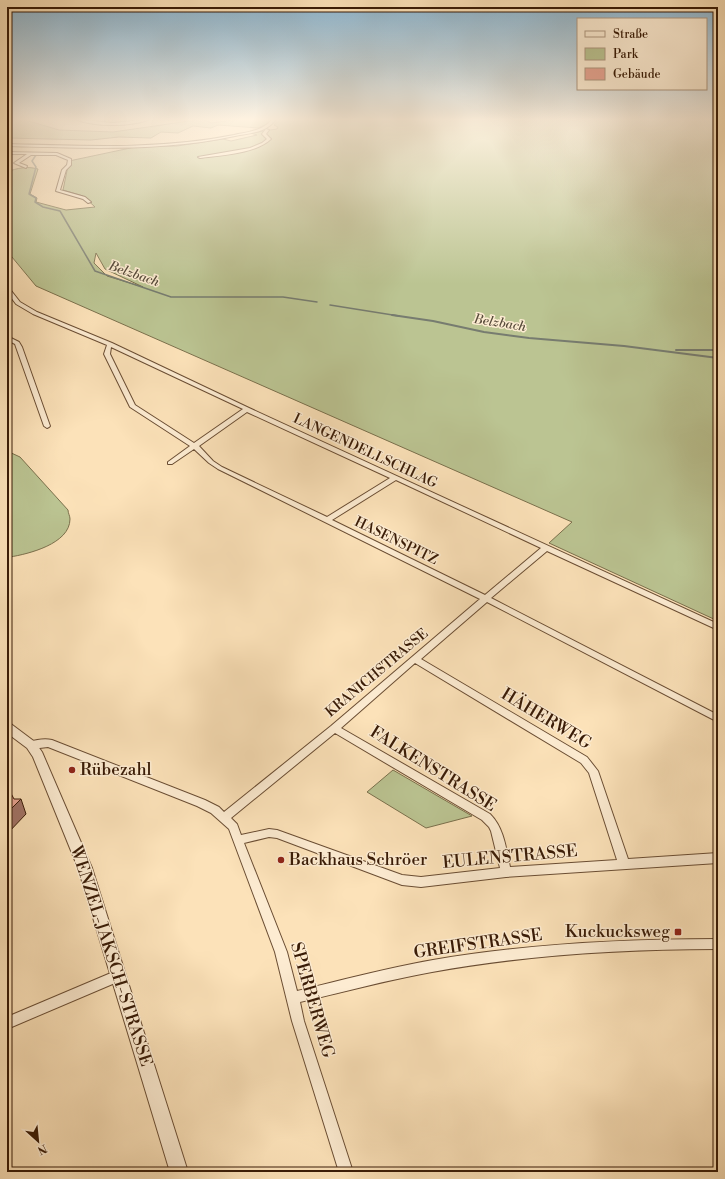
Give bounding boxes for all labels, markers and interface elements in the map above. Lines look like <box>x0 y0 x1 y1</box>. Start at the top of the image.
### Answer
legend <box>577 18 707 90</box>
text: Straße <box>613 27 648 42</box>
text: Park <box>613 47 639 62</box>
text: Gebäude <box>613 67 661 82</box>
water label: Belzbach <box>106 258 162 290</box>
water label: Belzbach <box>472 311 528 335</box>
street label: LANGENDELLSCHLAG <box>290 410 441 493</box>
street label: HASENSPITZ <box>351 513 441 569</box>
street label: KRANICHSTRASSE <box>322 625 432 721</box>
street label: HÄHERWEG <box>497 683 596 755</box>
street label: FALKENSTRASSE <box>365 721 501 817</box>
place label: Rübezahl <box>80 759 152 781</box>
marker: Rübezahl <box>67 765 77 775</box>
street label: EULENSTRASSE <box>442 840 578 874</box>
street label: WENZEL-JAKSCH-STRASSE <box>65 842 157 1069</box>
place label: Backhaus Schröer <box>288 849 427 871</box>
marker: Backhaus Schröer <box>276 855 286 865</box>
place label: Kuckucksweg <box>565 921 670 943</box>
street label: GREIFSTRASSE <box>412 924 544 964</box>
marker: Kuckucksweg <box>673 927 683 937</box>
street label: SPERBERWEG <box>285 940 339 1061</box>
north arrow <box>18 1121 58 1161</box>
text: N <box>35 1141 49 1157</box>

